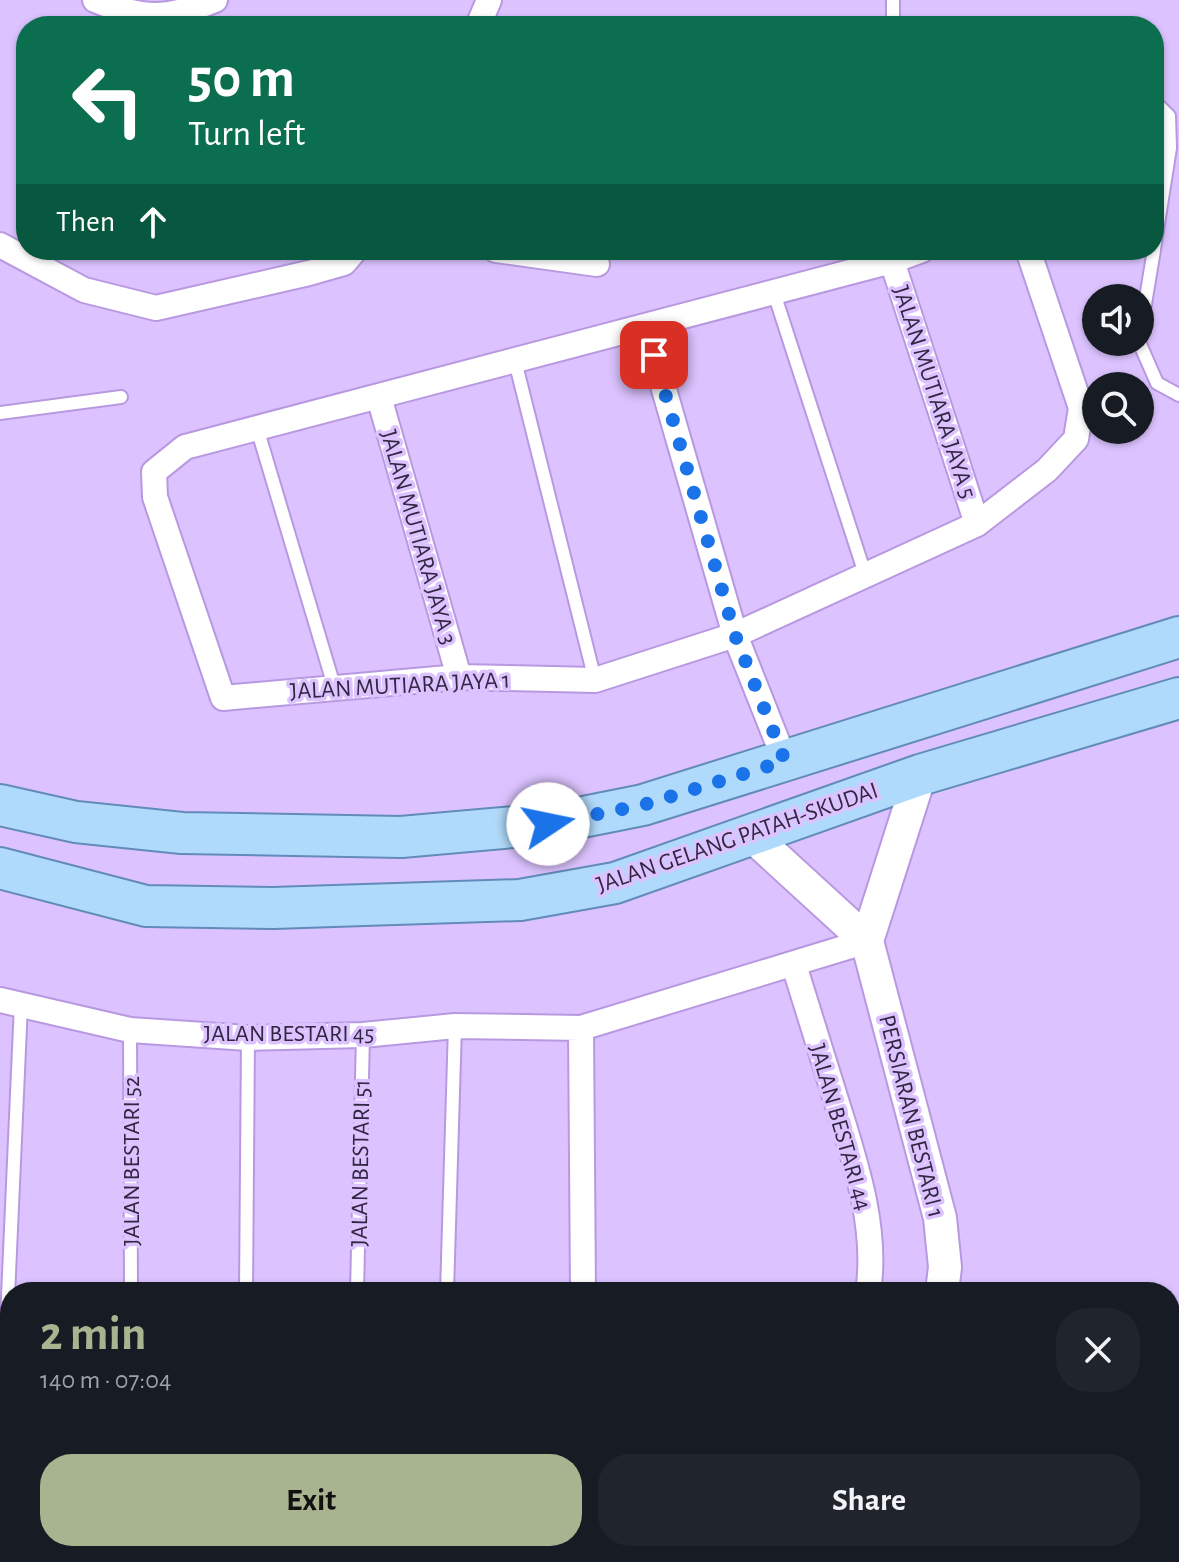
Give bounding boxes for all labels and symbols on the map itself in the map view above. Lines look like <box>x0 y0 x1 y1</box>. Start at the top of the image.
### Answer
street label: JALAN MUTIARA JAYA 5 <box>888 283 980 502</box>
pin <box>620 321 688 389</box>
street label: JALAN MUTIARA JAYA 3 <box>376 427 460 647</box>
street label: JALAN MUTIARA JAYA 1 <box>289 668 511 704</box>
street label: JALAN GELANG PATAH-SKUDAI <box>594 778 881 897</box>
position arrow <box>506 782 590 866</box>
street label: PERSIARAN BESTARI 1 <box>874 1012 948 1220</box>
street label: JALAN BESTARI 45 <box>204 1022 374 1046</box>
street label: JALAN BESTARI 44 <box>805 1041 875 1213</box>
street label: JALAN BESTARI 52 <box>120 1076 144 1246</box>
street label: JALAN BESTARI 51 <box>348 1079 374 1247</box>

